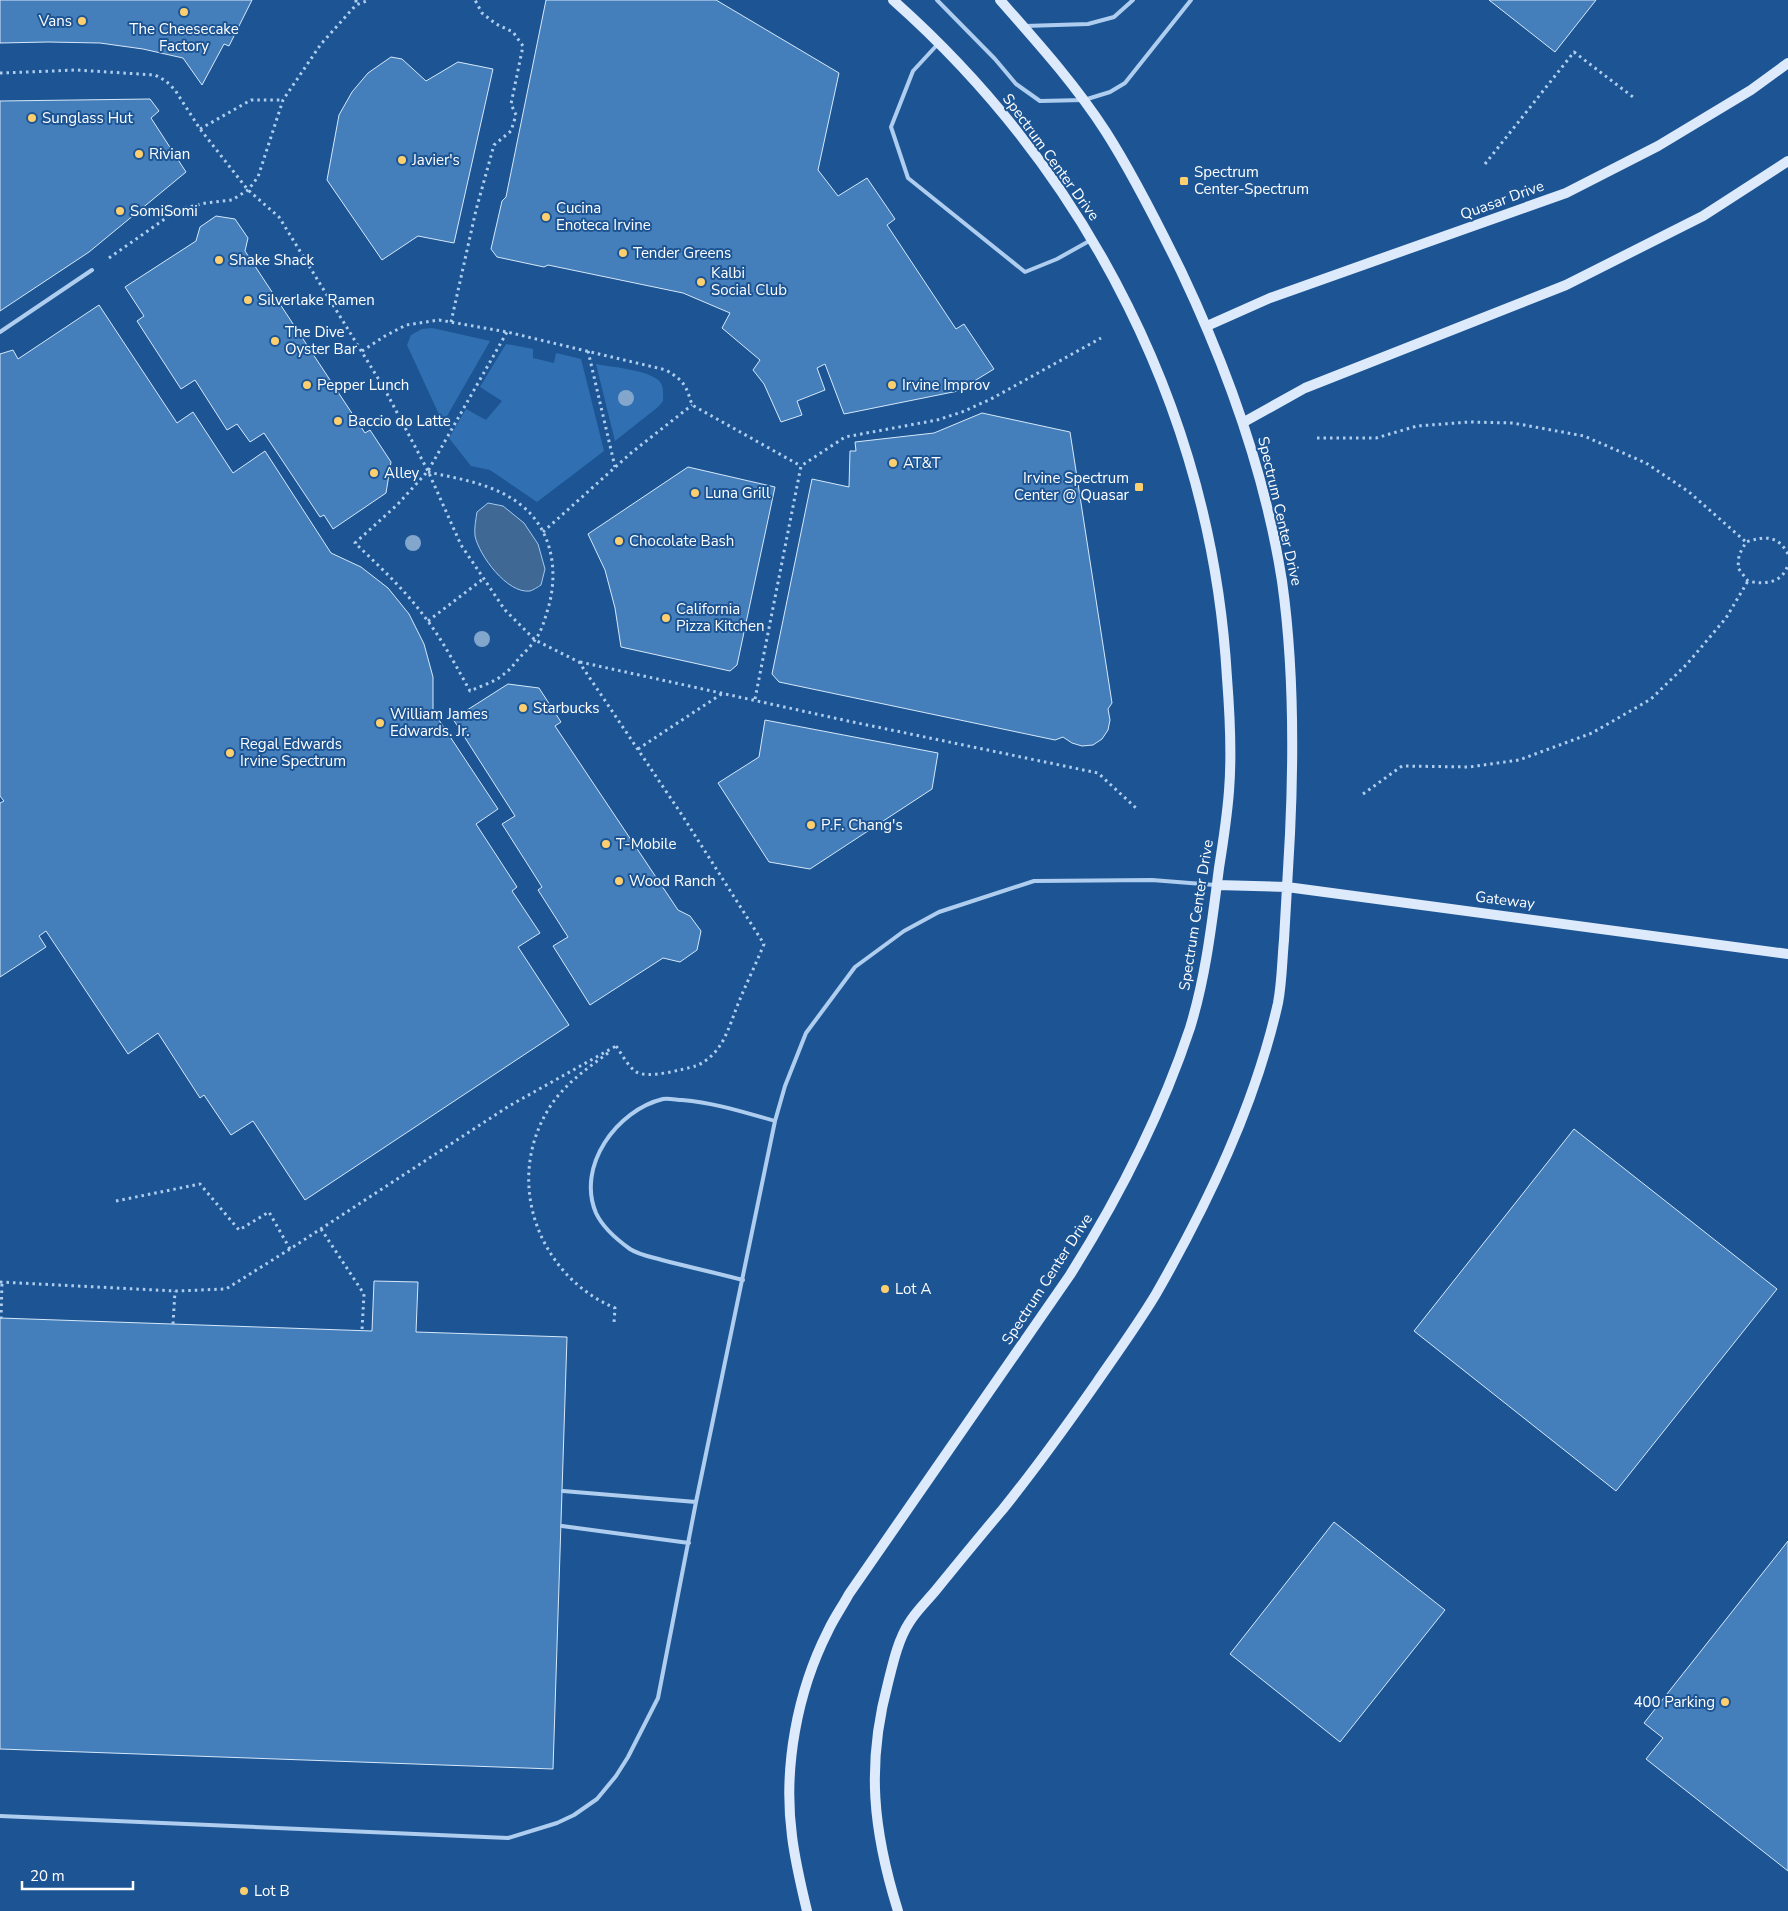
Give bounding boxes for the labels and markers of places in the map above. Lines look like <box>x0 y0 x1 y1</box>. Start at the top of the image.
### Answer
marker: The Cheesecake Factory <box>178 6 190 18</box>
place label: Vans <box>38 11 72 31</box>
marker: Vans <box>76 15 88 27</box>
place label: The Cheesecake Factory <box>129 19 239 56</box>
place label: Sunglass Hut <box>42 108 133 128</box>
marker: Sunglass Hut <box>26 112 38 124</box>
place label: Rivian <box>149 144 190 164</box>
marker: Rivian <box>133 148 145 160</box>
place label: Javier's <box>411 150 460 170</box>
marker: Javier's <box>396 154 408 166</box>
place label: Spectrum Center-Spectrum <box>1194 162 1309 199</box>
marker: Spectrum Center-Spectrum <box>1178 175 1190 187</box>
place label: Cucina Enoteca Irvine <box>556 198 651 235</box>
place label: SomiSomi <box>130 201 198 221</box>
marker: SomiSomi <box>114 205 126 217</box>
marker: Cucina Enoteca Irvine <box>540 211 552 223</box>
place label: Tender Greens <box>633 243 731 263</box>
marker: Tender Greens <box>617 247 629 259</box>
place label: Shake Shack <box>229 250 314 270</box>
marker: Shake Shack <box>213 254 225 266</box>
place label: Kalbi Social Club <box>711 263 787 300</box>
marker: Kalbi Social Club <box>695 276 707 288</box>
place label: Silverlake Ramen <box>258 290 375 310</box>
marker: Silverlake Ramen <box>242 294 254 306</box>
place label: The Dive Oyster Bar <box>285 322 358 359</box>
marker: The Dive Oyster Bar <box>269 335 281 347</box>
place label: Pepper Lunch <box>317 375 409 395</box>
place label: Irvine Improv <box>902 375 990 395</box>
marker: Pepper Lunch <box>301 379 313 391</box>
marker: Irvine Improv <box>886 379 898 391</box>
place label: Baccio do Latte <box>348 411 451 431</box>
marker: Baccio do Latte <box>332 415 344 427</box>
place label: AT&T <box>903 453 940 473</box>
marker: AT&T <box>887 457 899 469</box>
place label: Alley <box>384 463 420 483</box>
marker: Alley <box>368 467 380 479</box>
place label: Irvine Spectrum Center @ Quasar <box>1014 468 1130 505</box>
marker: Irvine Spectrum Center @ Quasar <box>1133 481 1145 493</box>
place label: Luna Grill <box>705 483 771 503</box>
marker: Luna Grill <box>689 487 701 499</box>
place label: Chocolate Bash <box>629 531 734 551</box>
marker: Chocolate Bash <box>613 535 625 547</box>
place label: California Pizza Kitchen <box>676 599 765 636</box>
marker: California Pizza Kitchen <box>660 612 672 624</box>
place label: Starbucks <box>533 698 599 718</box>
marker: Starbucks <box>517 702 529 714</box>
place label: William James Edwards. Jr. <box>390 704 488 741</box>
marker: William James Edwards. Jr. <box>374 717 386 729</box>
place label: Regal Edwards Irvine Spectrum <box>240 734 346 771</box>
marker: Regal Edwards Irvine Spectrum <box>224 747 236 759</box>
place label: P.F. Chang's <box>821 815 903 835</box>
marker: P.F. Chang's <box>805 819 817 831</box>
place label: T-Mobile <box>616 834 676 854</box>
marker: T-Mobile <box>600 838 612 850</box>
place label: Wood Ranch <box>629 871 716 891</box>
marker: Wood Ranch <box>613 875 625 887</box>
place label: Lot A <box>895 1279 931 1299</box>
marker: Lot A <box>879 1283 891 1295</box>
place label: 400 Parking <box>1633 1692 1715 1712</box>
marker: 400 Parking <box>1719 1696 1731 1708</box>
place label: Lot B <box>254 1881 290 1901</box>
marker: Lot B <box>238 1885 250 1897</box>

